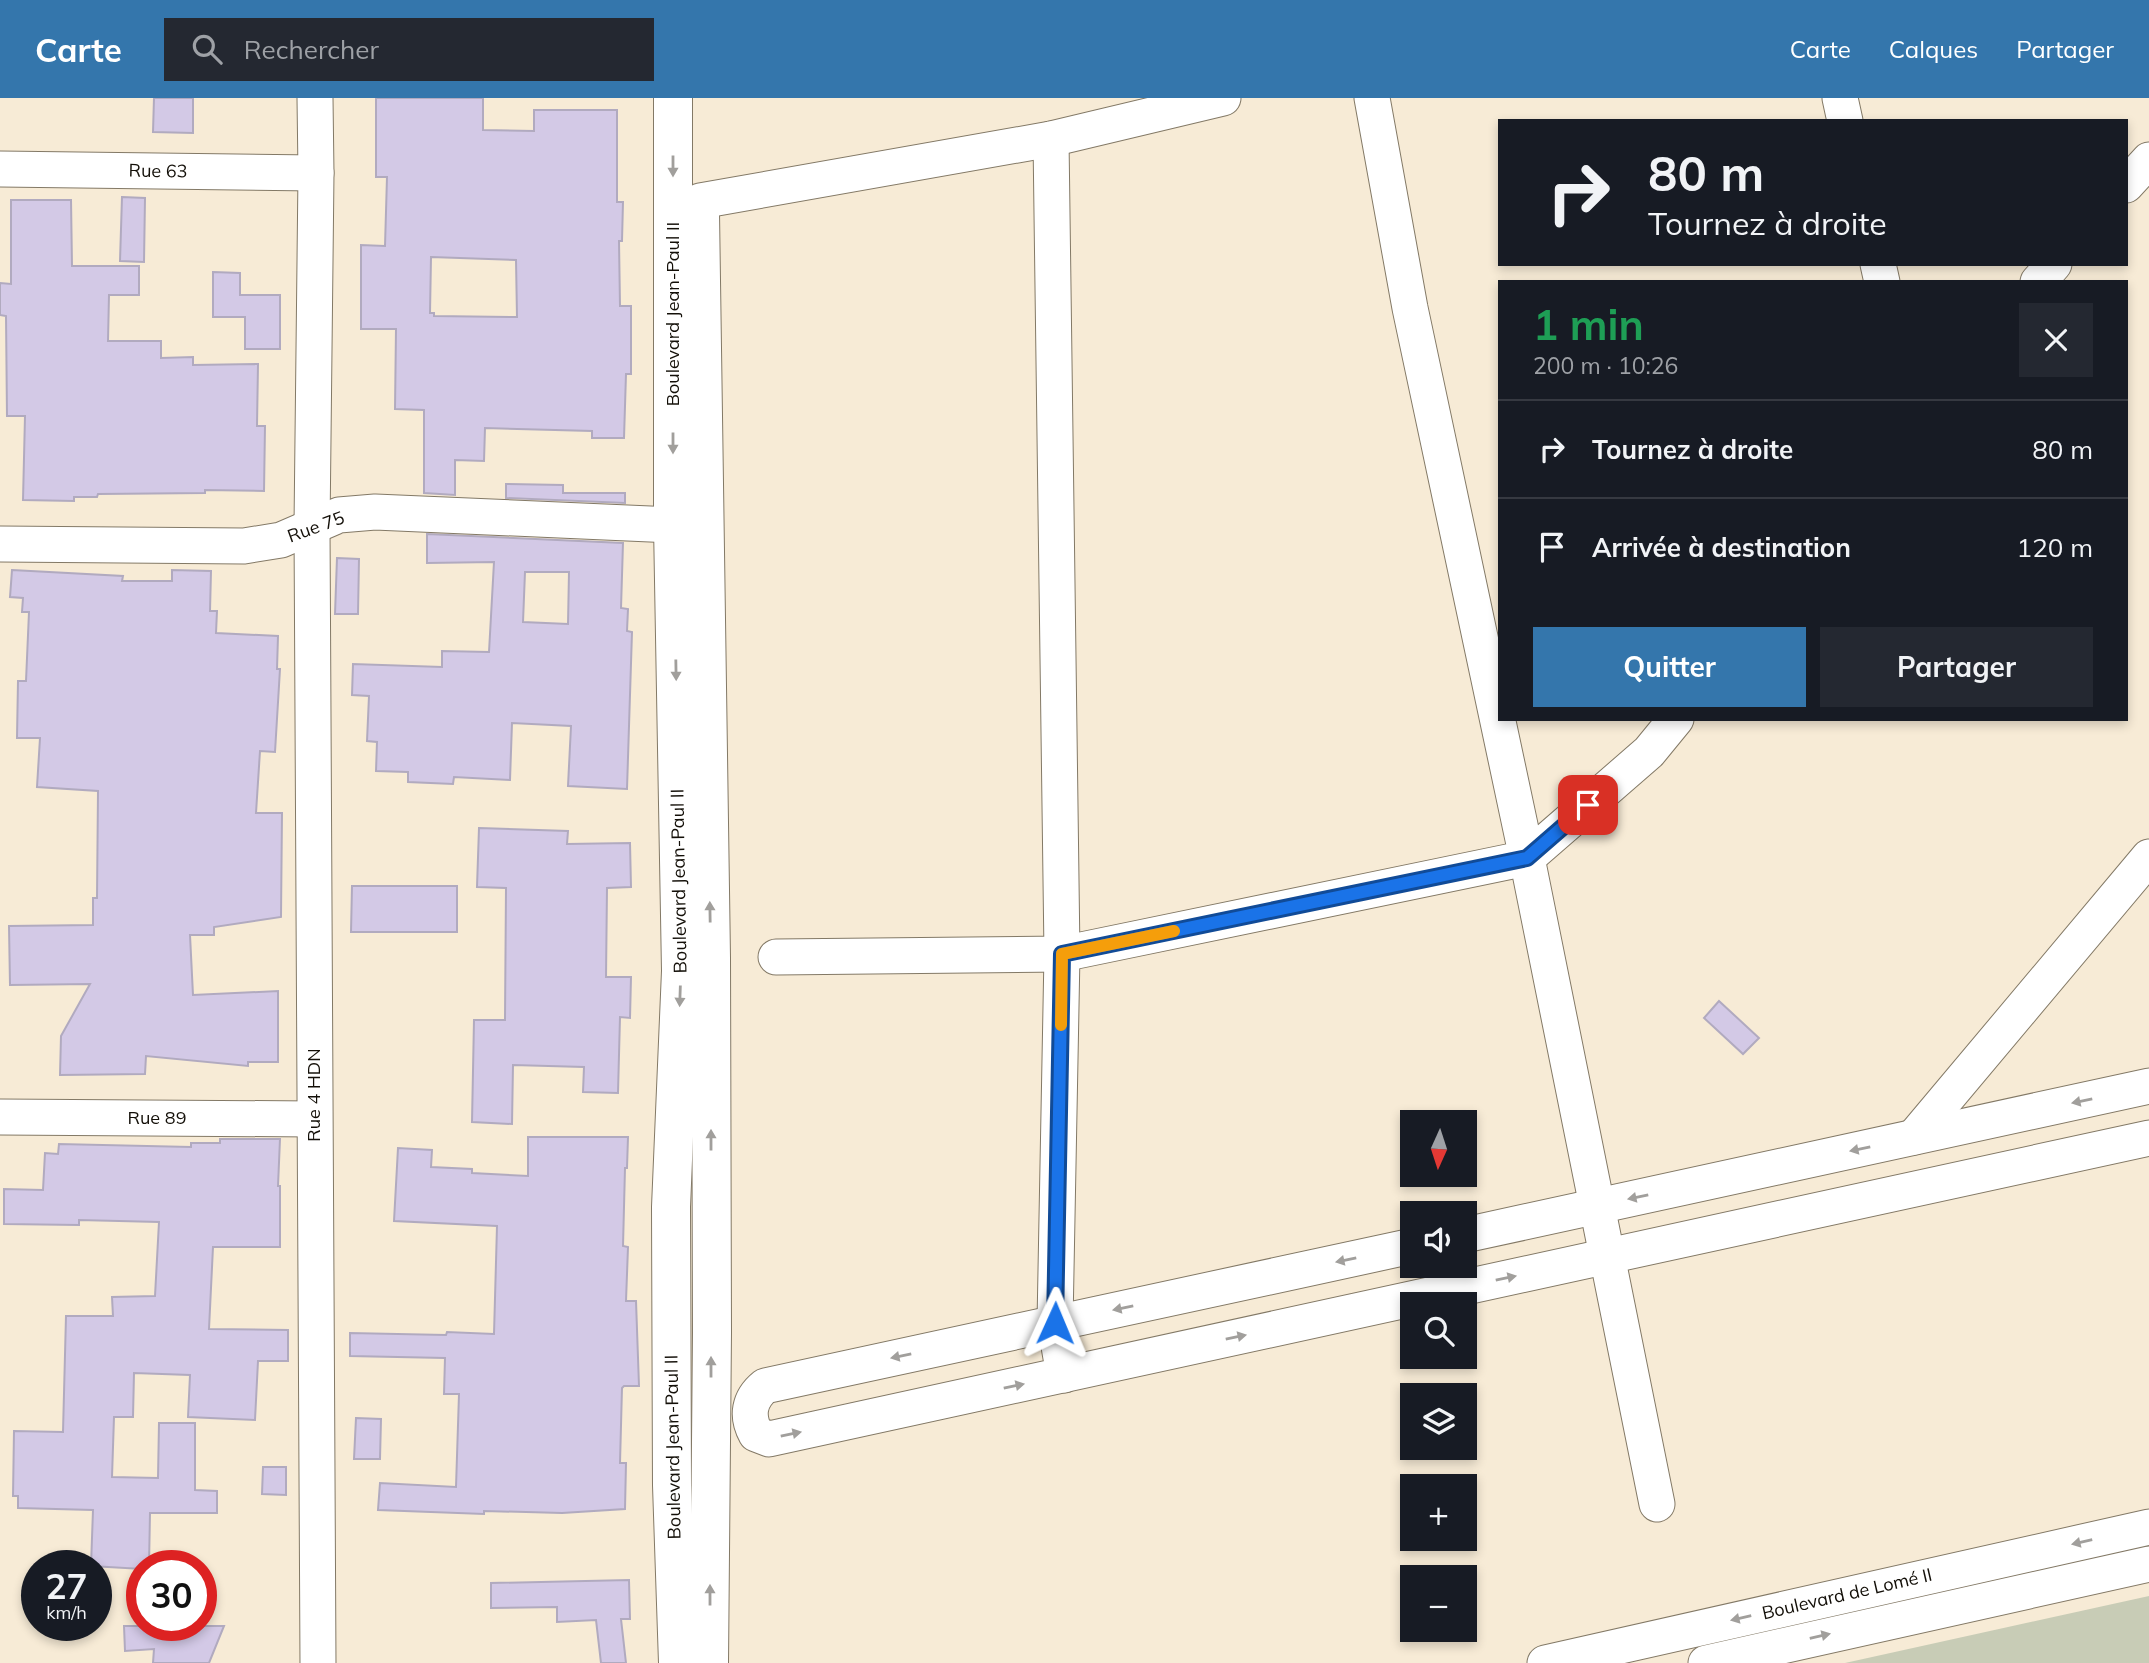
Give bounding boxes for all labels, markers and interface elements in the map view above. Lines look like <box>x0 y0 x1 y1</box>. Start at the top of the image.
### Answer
search box <box>164 18 654 81</box>
text: Carte <box>35 29 122 70</box>
icon: search <box>188 30 226 68</box>
text: Rechercher <box>244 33 379 66</box>
text: Carte <box>1790 34 1851 64</box>
text: Calques <box>1889 34 1978 64</box>
text: Partager <box>2016 34 2114 64</box>
text: 80 m <box>1648 142 1764 203</box>
icon: right <box>1533 147 1624 238</box>
one-way arrow <box>667 155 679 177</box>
street label: Rue 63 <box>128 158 188 183</box>
text: Tournez à droite <box>1648 203 1887 243</box>
street label: Boulevard Jean-Paul II <box>661 222 684 406</box>
text: 1 min <box>1533 298 1644 351</box>
button: close <box>2019 303 2093 377</box>
text: 200 m · 10:26 <box>1533 351 1678 380</box>
icon: right <box>1533 430 1571 468</box>
one-way arrow <box>667 432 679 454</box>
text: Tournez à droite <box>1592 433 1793 466</box>
text: 80 m <box>2032 433 2093 466</box>
street label: Rue 75 <box>284 506 348 547</box>
icon: arrive <box>1533 528 1571 566</box>
text: Arrivée à destination <box>1592 531 1851 564</box>
text: 120 m <box>2017 531 2093 564</box>
button: Quitter <box>1533 627 1806 707</box>
button: Partager <box>1820 627 2093 707</box>
one-way arrow <box>670 659 682 681</box>
pin <box>1558 775 1618 835</box>
icon: arrive <box>1569 786 1607 824</box>
street label: Boulevard Jean-Paul II <box>665 789 692 973</box>
one-way arrow <box>705 901 716 923</box>
one-way arrow <box>674 985 685 1007</box>
street label: Rue 4 HDN <box>302 1048 325 1142</box>
one-way arrow <box>2071 1095 2093 1106</box>
street label: Rue 89 <box>128 1106 186 1129</box>
north arrow <box>1400 1110 1477 1186</box>
map controls <box>1400 1110 1477 1642</box>
one-way arrow <box>705 1129 717 1151</box>
one-way arrow <box>1849 1143 1871 1154</box>
one-way arrow <box>1627 1192 1649 1203</box>
button: sound <box>1400 1201 1477 1278</box>
one-way arrow <box>1335 1255 1357 1266</box>
one-way arrow <box>1495 1273 1517 1284</box>
position arrow <box>1018 1286 1092 1360</box>
button: search <box>1400 1292 1477 1369</box>
one-way arrow <box>1112 1303 1134 1314</box>
one-way arrow <box>1225 1332 1247 1343</box>
one-way arrow <box>890 1351 912 1362</box>
street label: Boulevard Jean-Paul II <box>659 1355 686 1539</box>
one-way arrow <box>706 1356 717 1378</box>
one-way arrow <box>1003 1380 1025 1391</box>
button: layers <box>1400 1383 1477 1460</box>
one-way arrow <box>780 1429 802 1440</box>
button: + <box>1400 1474 1477 1551</box>
one-way arrow <box>2071 1537 2093 1548</box>
speed limit sign: 30 <box>126 1550 217 1641</box>
street label: Boulevard de Lomé II <box>1760 1563 1934 1624</box>
text: 27 <box>45 1564 88 1608</box>
button: − <box>1400 1565 1477 1642</box>
one-way arrow <box>704 1584 716 1606</box>
text: km/h <box>46 1601 87 1624</box>
one-way arrow <box>1730 1613 1752 1624</box>
one-way arrow <box>1809 1631 1831 1642</box>

